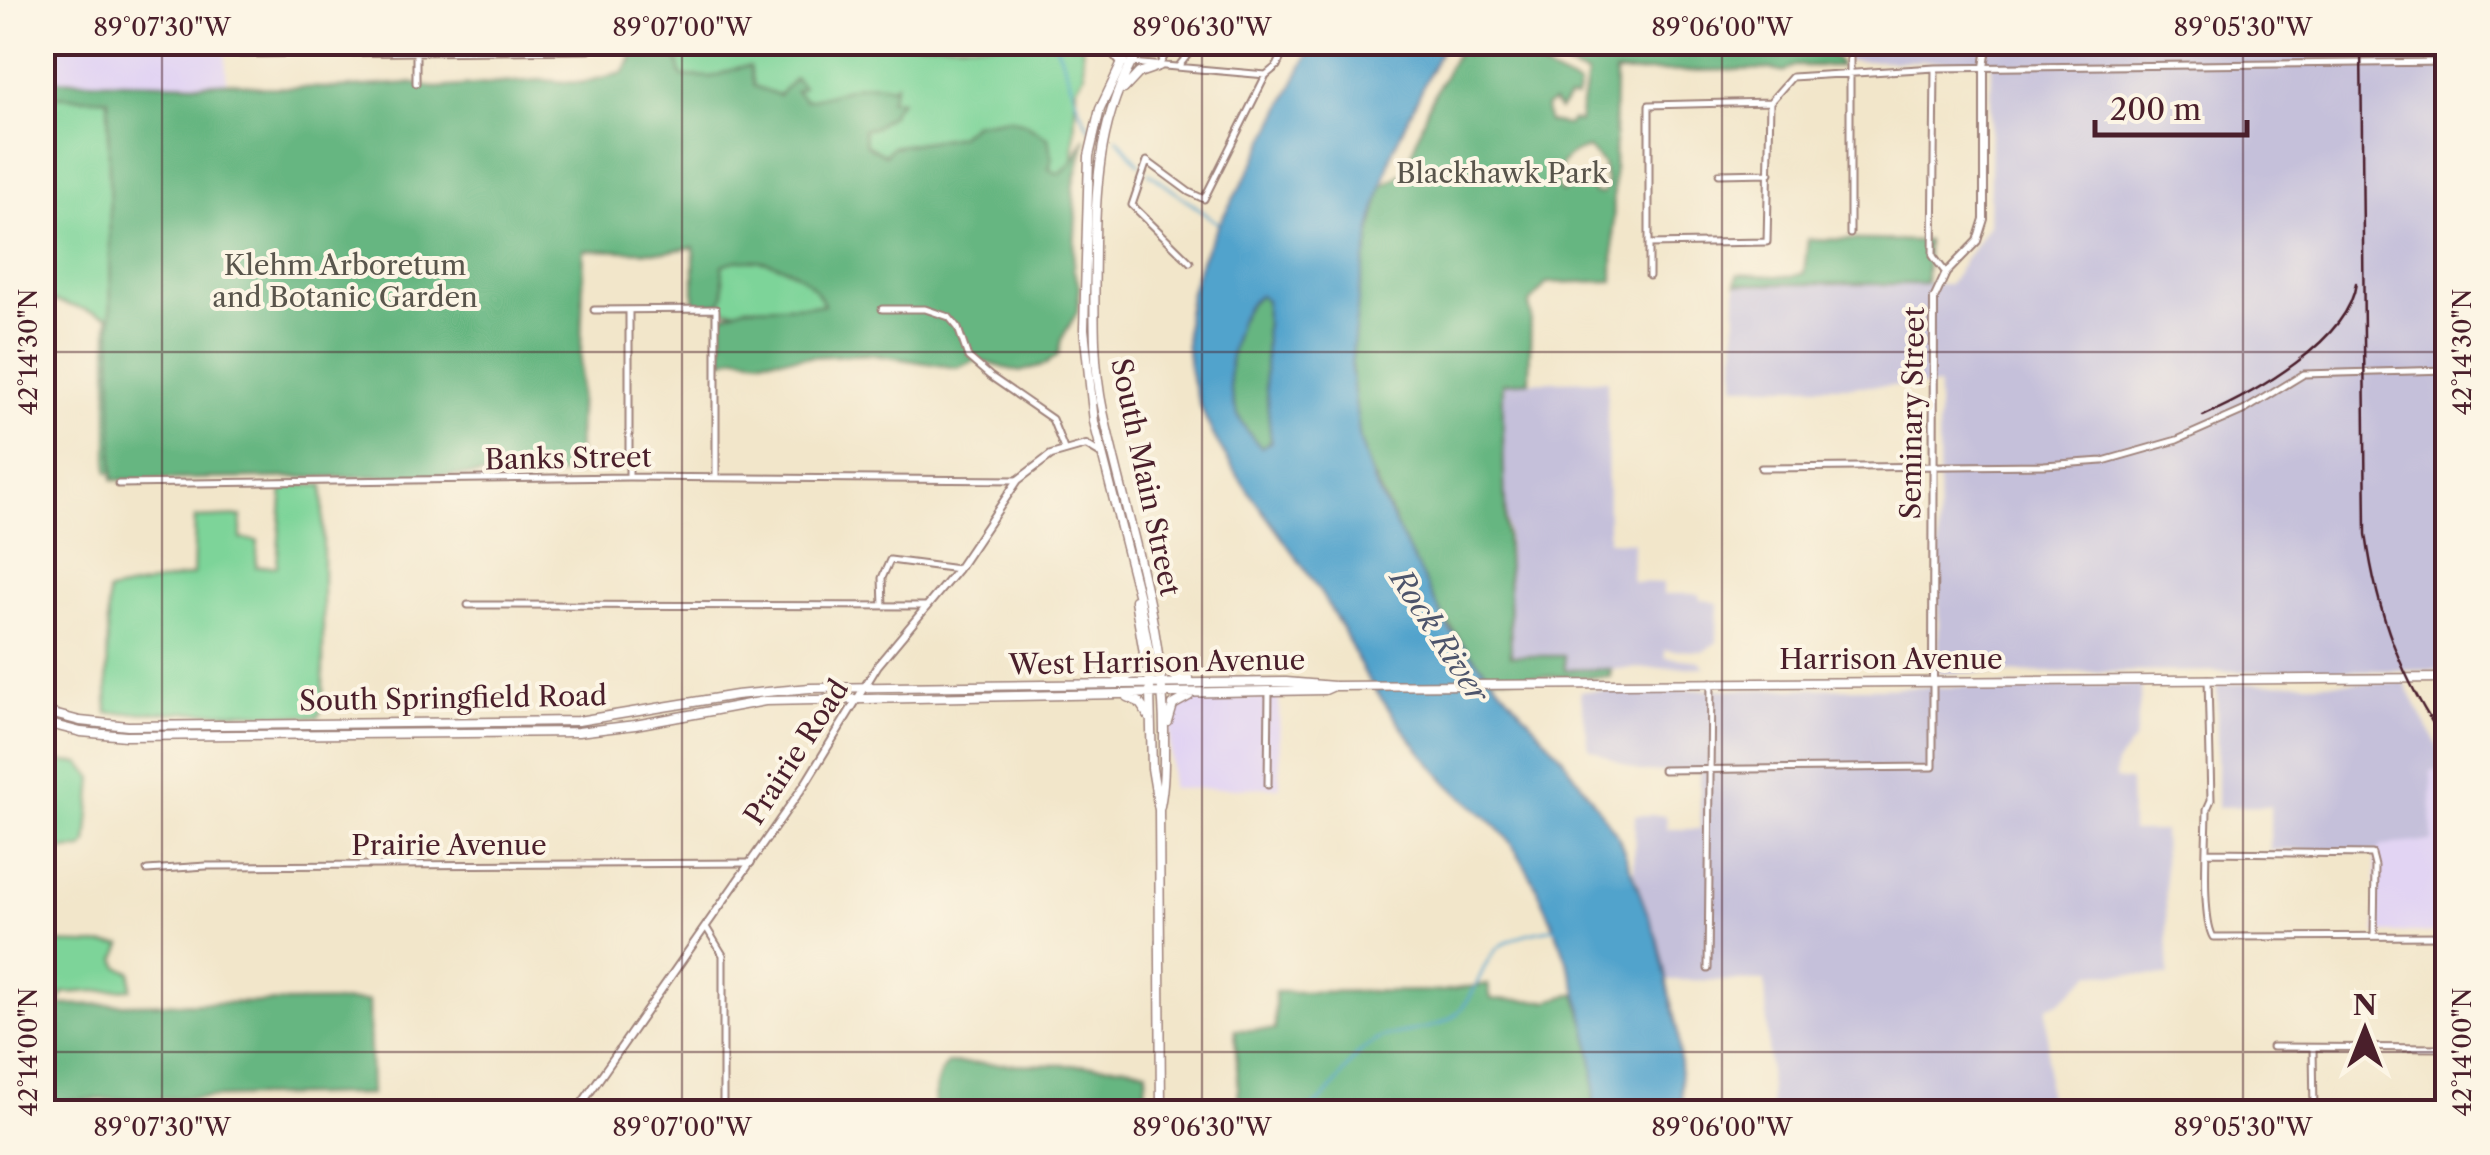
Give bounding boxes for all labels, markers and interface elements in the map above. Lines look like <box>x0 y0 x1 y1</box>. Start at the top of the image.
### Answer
text: 89°07'30"W <box>93 12 231 43</box>
text: 89°07'00"W <box>612 12 752 43</box>
text: 89°06'30"W <box>1132 12 1272 43</box>
text: 89°06'00"W <box>1651 12 1793 43</box>
text: 89°05'30"W <box>2174 12 2313 43</box>
scale bar <box>2095 75 2248 137</box>
text: 200 m <box>2110 91 2201 128</box>
park label: Blackhawk Park <box>1396 156 1610 190</box>
park label: Klehm Arboretum and Botanic Garden <box>212 248 478 314</box>
text: 42°14'30"N <box>13 289 44 415</box>
text: 42°14'30"N <box>2447 289 2478 415</box>
street label: Seminary Street <box>1893 306 1931 520</box>
street label: South Main Street <box>1104 355 1188 599</box>
street label: Banks Street <box>484 440 652 476</box>
water label: Rock River <box>1381 560 1497 711</box>
street label: West Harrison Avenue <box>1007 642 1306 682</box>
street label: Harrison Avenue <box>1779 642 2003 676</box>
street label: Prairie Road <box>736 673 856 831</box>
street label: South Springfield Road <box>299 678 607 718</box>
street label: Prairie Avenue <box>351 828 547 862</box>
north arrow <box>2315 980 2415 1080</box>
text: 42°14'00"N <box>13 988 44 1116</box>
text: N <box>2353 988 2377 1022</box>
text: 42°14'00"N <box>2447 988 2478 1116</box>
text: 89°07'30"W <box>93 1112 231 1143</box>
text: 89°07'00"W <box>612 1112 752 1143</box>
text: 89°06'30"W <box>1132 1112 1272 1143</box>
text: 89°06'00"W <box>1651 1112 1793 1143</box>
text: 89°05'30"W <box>2174 1112 2313 1143</box>

